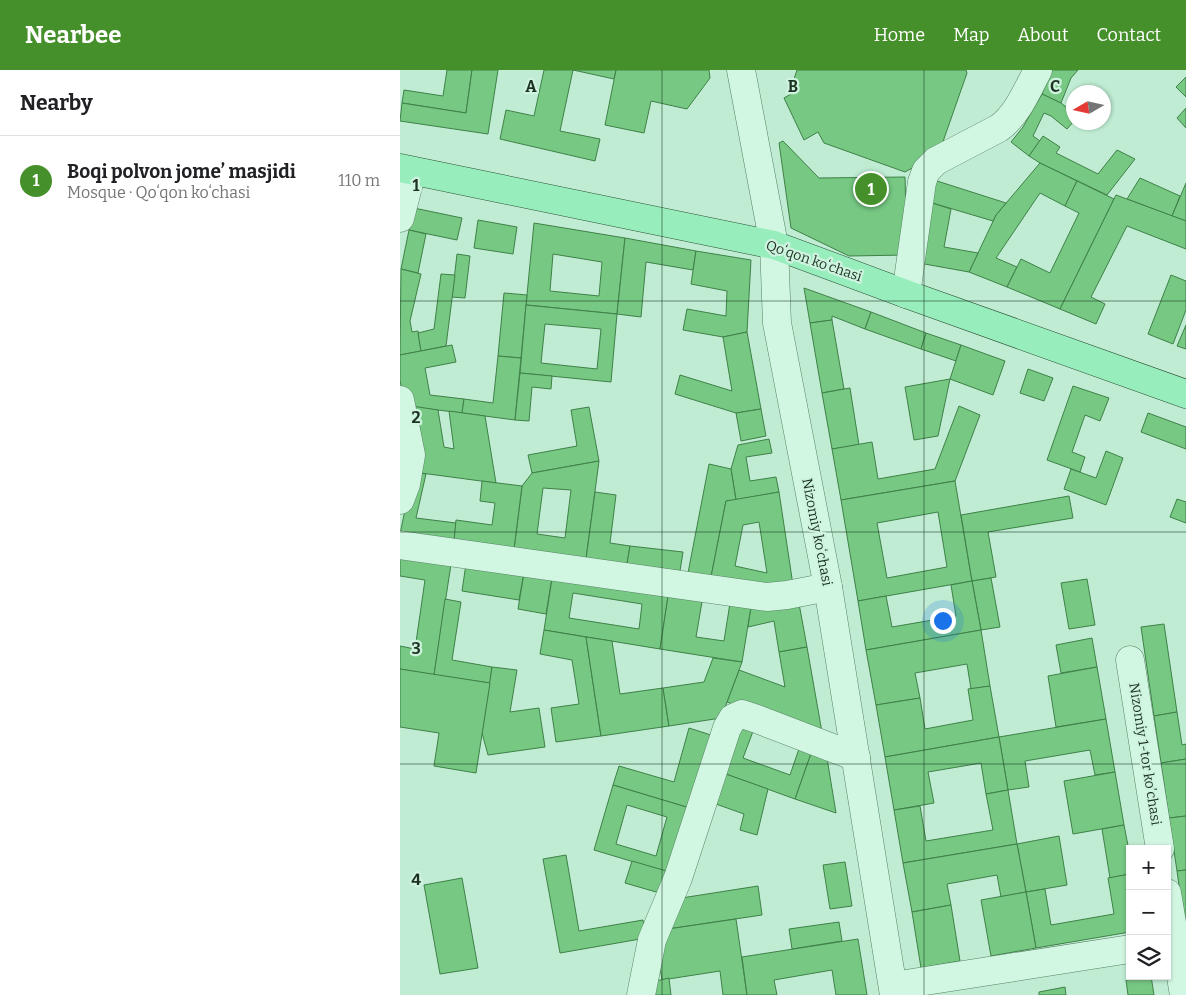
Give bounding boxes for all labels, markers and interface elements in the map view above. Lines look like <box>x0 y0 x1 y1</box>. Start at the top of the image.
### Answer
text: Nearbee <box>25 21 121 49</box>
text: Home <box>874 24 925 46</box>
text: Map <box>953 24 989 46</box>
text: About <box>1017 24 1068 46</box>
text: Contact <box>1096 24 1161 46</box>
text: A <box>525 77 537 96</box>
text: B <box>788 77 798 96</box>
text: C <box>1050 77 1060 96</box>
north arrow <box>1066 85 1111 130</box>
text: Nearby <box>20 90 93 116</box>
text: Boqi polvon jome’ masjidi <box>67 160 296 183</box>
pin: 1 <box>855 170 887 208</box>
text: 1 <box>33 171 39 190</box>
text: 110 m <box>338 171 380 190</box>
text: 1 <box>413 176 420 195</box>
text: Mosque · Qoʻqon koʻchasi <box>67 183 250 202</box>
street label: Qoʻqon koʻchasi <box>764 237 864 285</box>
text: 2 <box>411 408 421 427</box>
street label: Nizomiy koʻchasi <box>798 477 836 587</box>
your location <box>930 608 956 634</box>
text: 3 <box>411 639 421 658</box>
street label: Nizomiy 1-tor koʼchasi <box>1125 682 1165 826</box>
map controls <box>1126 845 1171 980</box>
button: + <box>1126 845 1171 890</box>
text: 4 <box>411 870 421 889</box>
button: − <box>1126 890 1171 935</box>
button: layers <box>1126 935 1171 980</box>

